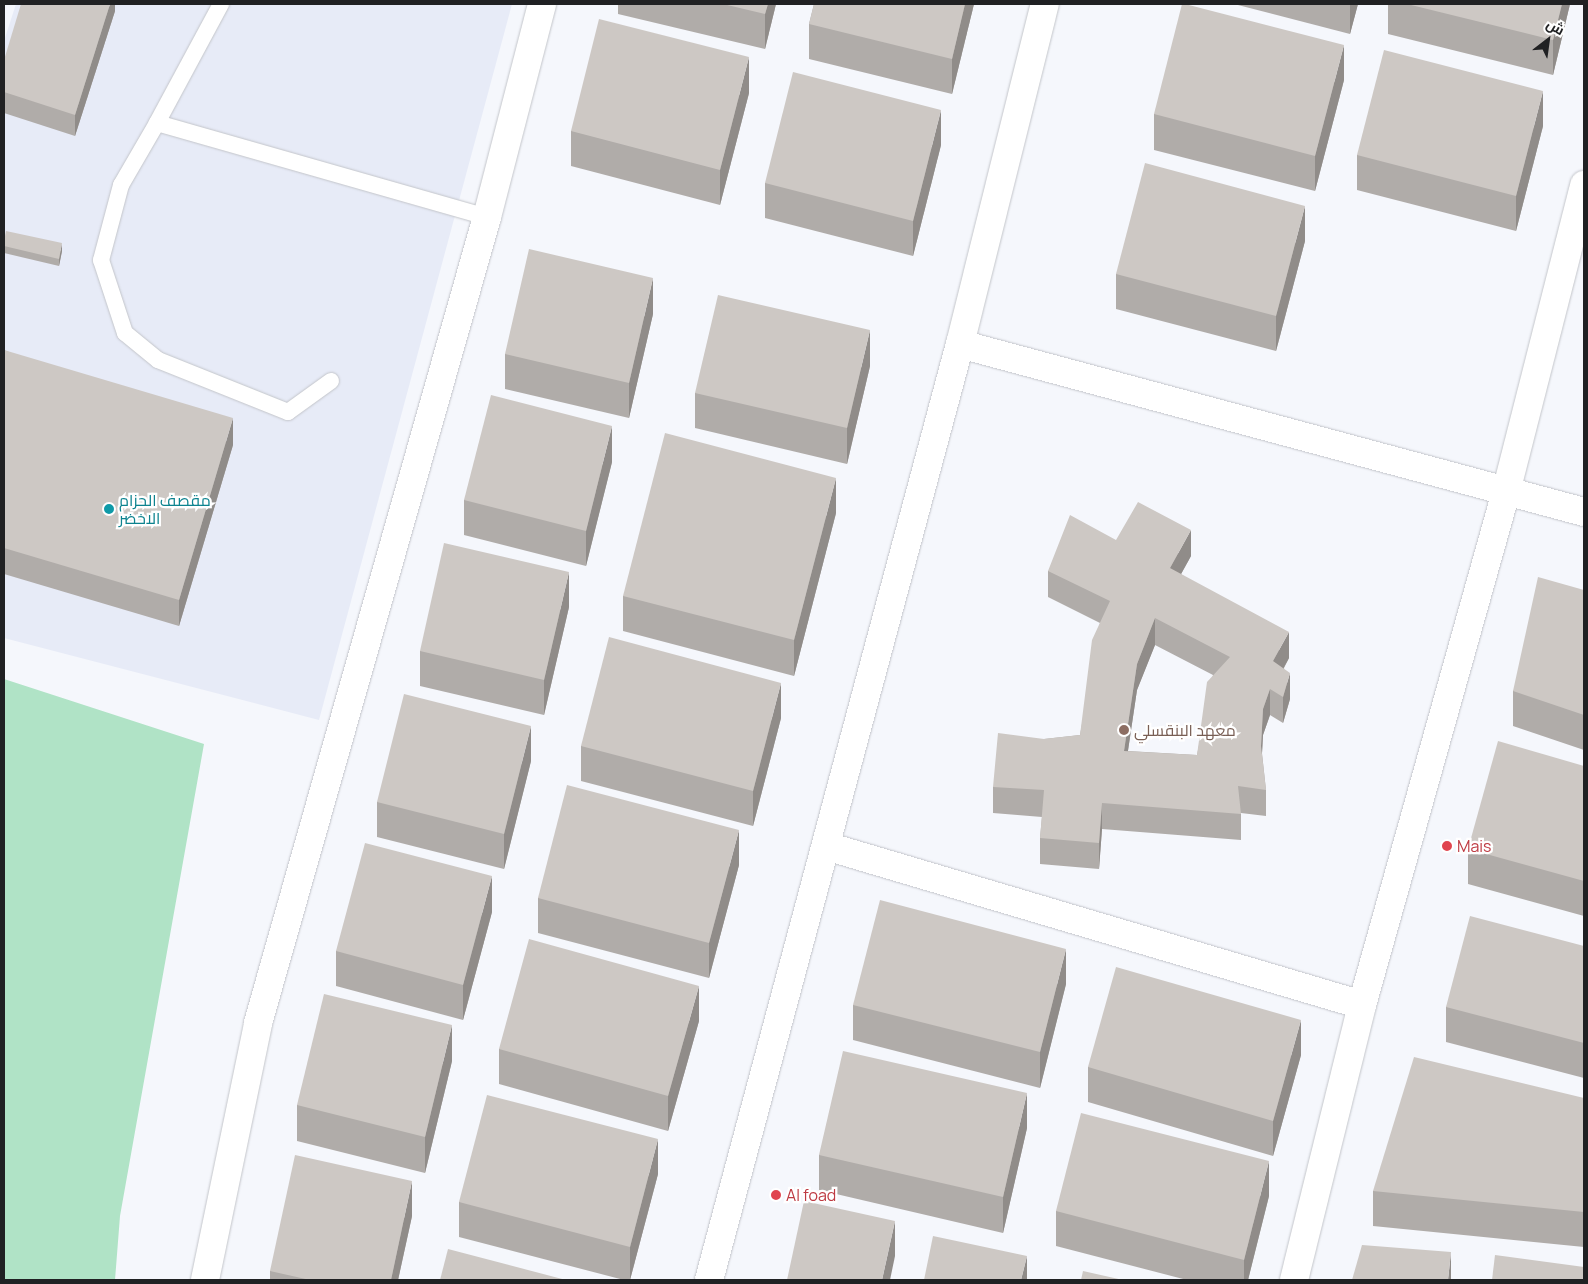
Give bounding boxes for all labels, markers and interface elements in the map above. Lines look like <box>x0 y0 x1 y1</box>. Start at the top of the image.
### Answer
text: ش <box>1543 14 1568 39</box>
north arrow <box>1523 15 1573 65</box>
place label: مقصف الحزام الاخضر <box>119 490 211 528</box>
marker: مقصف الحزام الاخضر <box>103 503 115 515</box>
place label: معهد البنقسلي <box>1134 720 1236 740</box>
marker: معهد البنقسلي <box>1118 724 1130 736</box>
place label: Mais <box>1457 836 1491 856</box>
marker: Mais <box>1441 840 1453 852</box>
place label: Al foad <box>786 1185 836 1205</box>
marker: Al foad <box>770 1189 782 1201</box>

